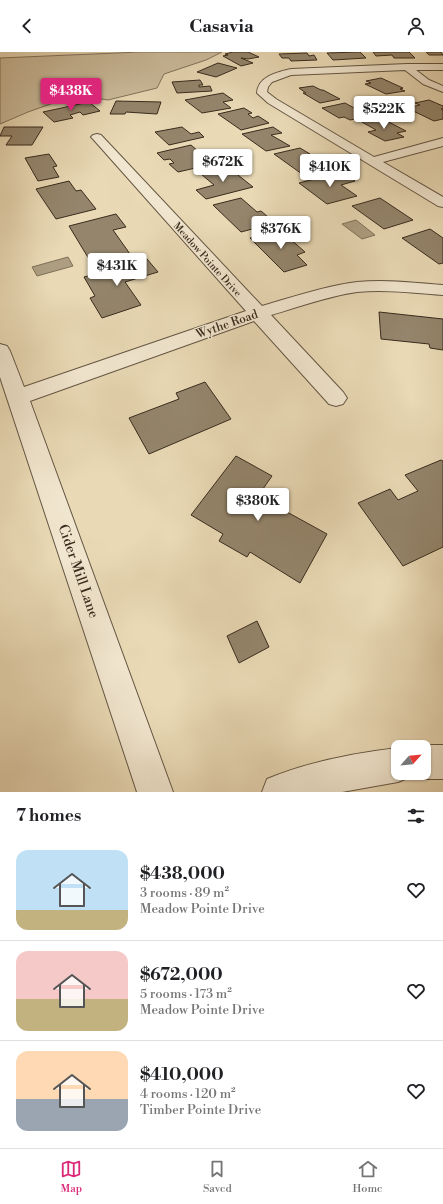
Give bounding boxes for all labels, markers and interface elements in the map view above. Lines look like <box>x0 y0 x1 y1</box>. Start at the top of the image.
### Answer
icon: back <box>16 15 38 37</box>
text: Casavia <box>189 15 254 38</box>
icon: person <box>405 15 427 37</box>
pin: $438K <box>43 78 99 112</box>
text: $438K <box>49 83 93 99</box>
pin: $522K <box>356 96 412 130</box>
text: $522K <box>363 101 405 117</box>
pin: $672K <box>195 149 251 183</box>
text: $672K <box>202 154 244 170</box>
pin: $410K <box>302 154 358 188</box>
text: $410K <box>309 159 351 175</box>
pin: $376K <box>253 216 309 250</box>
street label: Meadow Pointe Drive <box>171 220 244 299</box>
text: $376K <box>260 221 302 237</box>
pin: $431K <box>89 253 145 287</box>
text: $431K <box>97 258 137 274</box>
street label: Wythe Road <box>193 307 260 342</box>
pin: $380K <box>230 488 286 522</box>
text: $380K <box>236 493 280 509</box>
street label: Cider Mill Lane <box>54 522 103 621</box>
north arrow <box>391 740 431 780</box>
map controls <box>391 740 431 780</box>
text: 7 homes <box>16 805 81 827</box>
icon: filters <box>405 805 427 827</box>
text: $438,000 <box>140 863 225 885</box>
icon: home <box>48 866 96 914</box>
icon: heart <box>405 879 427 901</box>
text: 3 rooms · 89 m² <box>140 885 229 901</box>
text: Meadow Pointe Drive <box>140 901 265 917</box>
text: $672,000 <box>140 964 223 986</box>
icon: home <box>48 967 96 1015</box>
icon: heart <box>405 980 427 1002</box>
text: 5 rooms · 173 m² <box>140 986 232 1002</box>
text: Meadow Pointe Drive <box>140 1002 265 1018</box>
text: $410,000 <box>140 1064 224 1086</box>
icon: home <box>48 1067 96 1115</box>
icon: heart <box>405 1080 427 1102</box>
text: 4 rooms · 120 m² <box>140 1086 236 1102</box>
text: Timber Pointe Drive <box>140 1102 261 1118</box>
tab: Map <box>60 1158 82 1196</box>
tab: Saved <box>203 1158 232 1196</box>
tab: Home <box>352 1158 383 1196</box>

